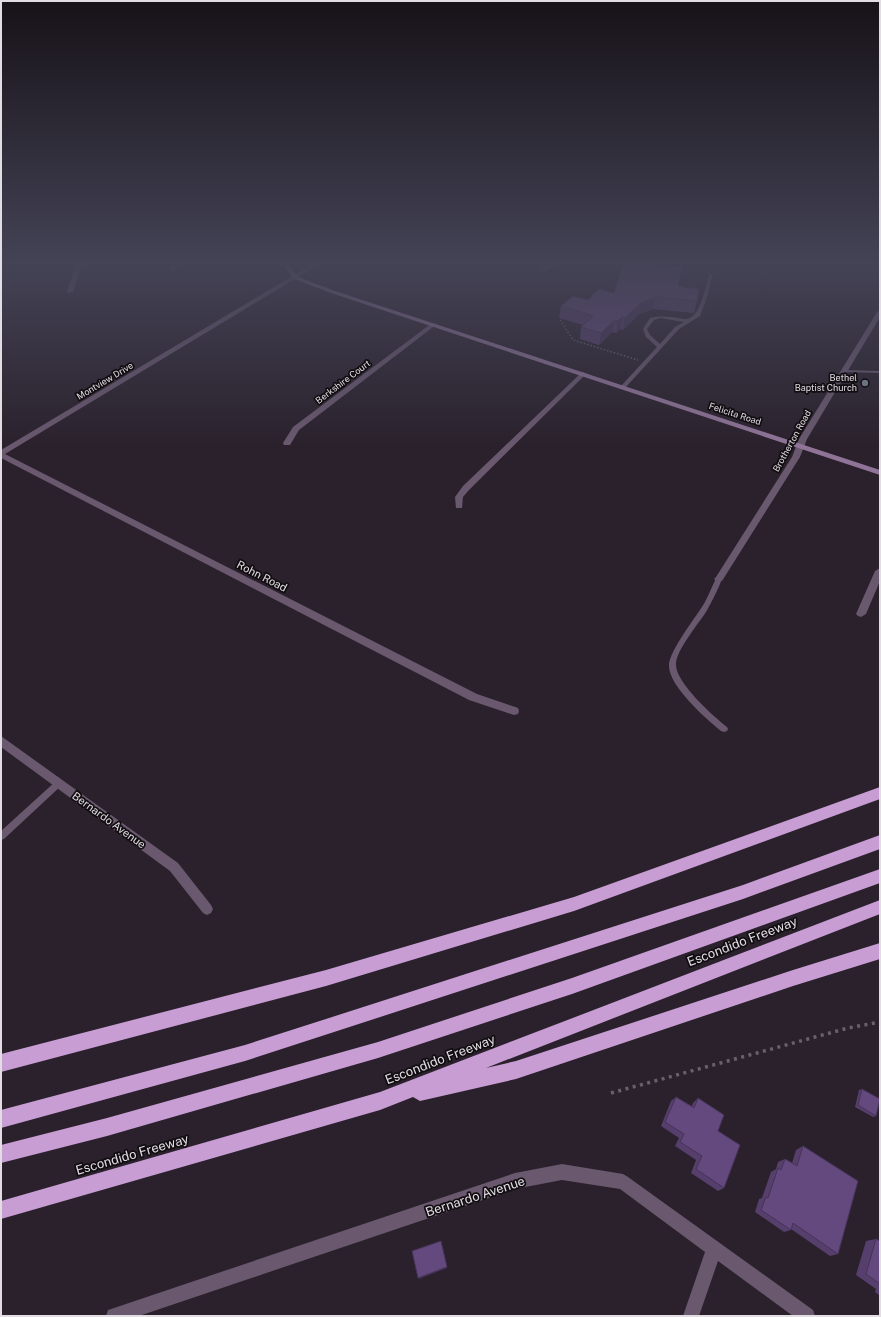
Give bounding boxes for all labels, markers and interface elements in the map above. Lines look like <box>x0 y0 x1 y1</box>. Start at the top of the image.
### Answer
street label: Berkshire Court <box>313 357 373 406</box>
street label: Montview Drive <box>74 359 135 402</box>
place label: Bethel Baptist Church <box>795 372 857 393</box>
marker: Bethel Baptist Church <box>860 378 870 388</box>
street label: Felicita Road <box>708 400 763 427</box>
street label: Brotherton Road <box>770 408 813 473</box>
street label: Rohn Road <box>235 558 289 594</box>
street label: Bernardo Avenue <box>70 789 148 851</box>
street label: Escondido Freeway <box>685 914 799 969</box>
street label: Escondido Freeway <box>383 1032 497 1087</box>
street label: Escondido Freeway <box>74 1131 190 1178</box>
street label: Bernardo Avenue <box>424 1173 527 1220</box>

